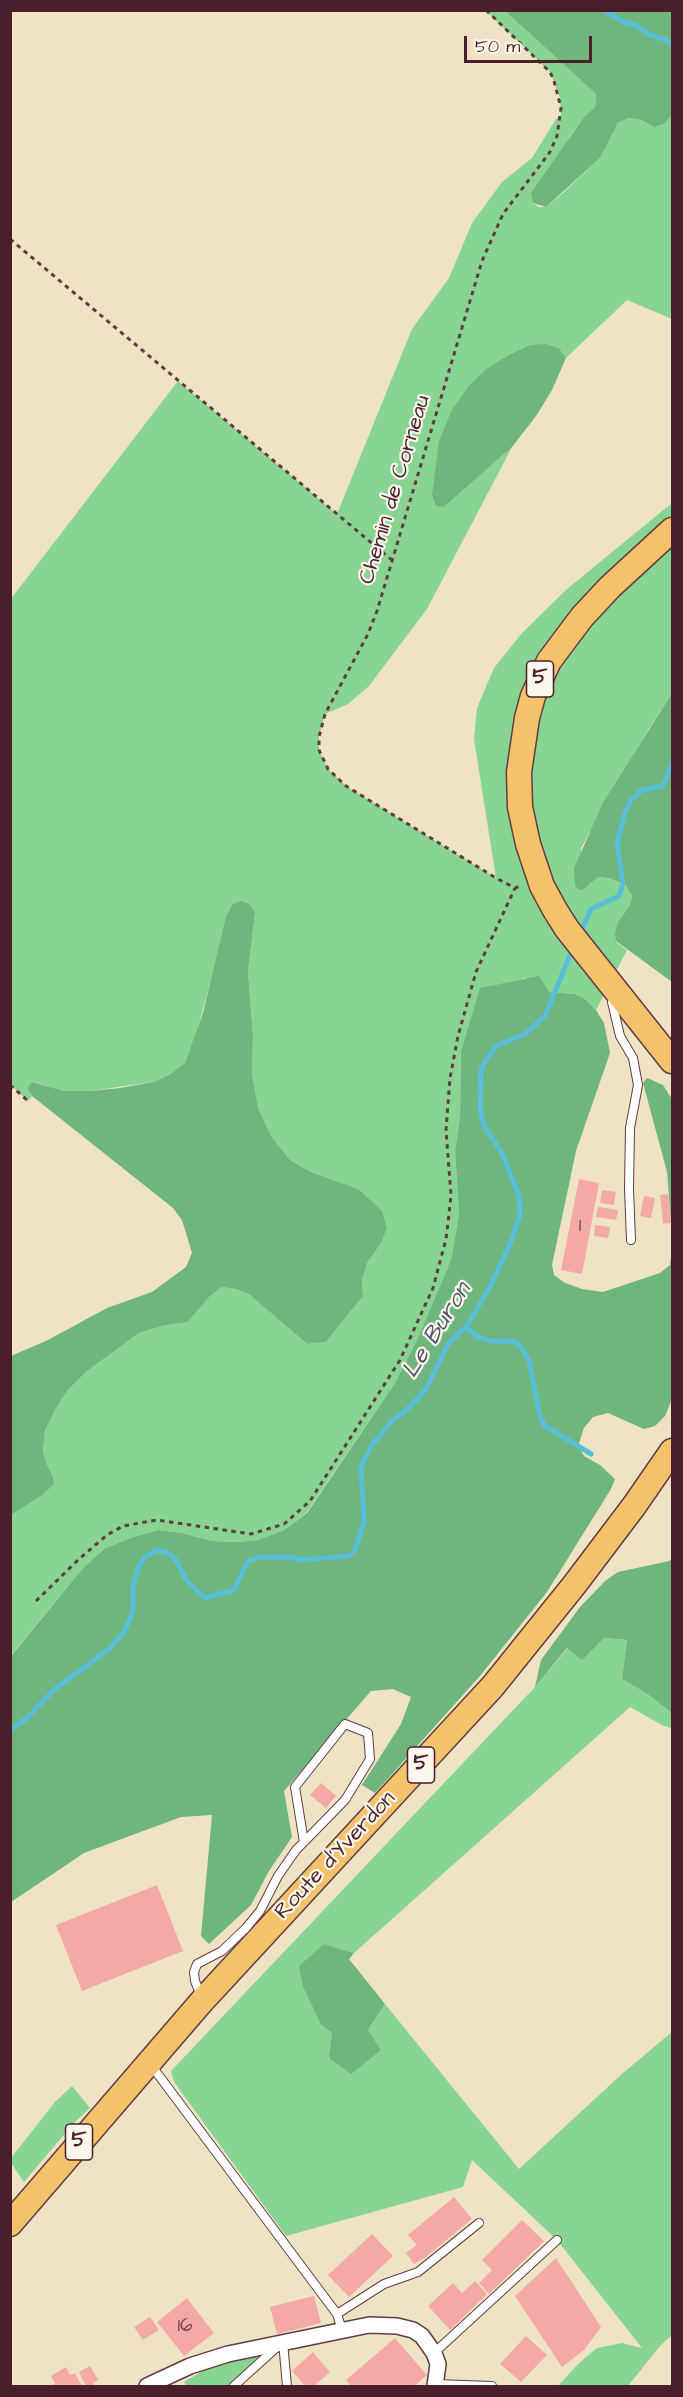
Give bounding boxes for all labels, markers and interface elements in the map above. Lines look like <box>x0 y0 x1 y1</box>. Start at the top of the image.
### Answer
scale bar <box>467 24 594 62</box>
text: 50 m <box>475 34 520 59</box>
street label: Chemin de Corneau <box>355 392 437 588</box>
road number: 5 <box>526 661 554 697</box>
house number: 1 <box>579 1215 581 1239</box>
water label: Le Buron <box>397 1278 479 1384</box>
road number: 5 <box>408 1747 434 1783</box>
street label: Route d'Yverdon <box>270 1786 402 1926</box>
road number: 5 <box>66 2124 92 2160</box>
house number: 16 <box>177 2315 193 2339</box>

